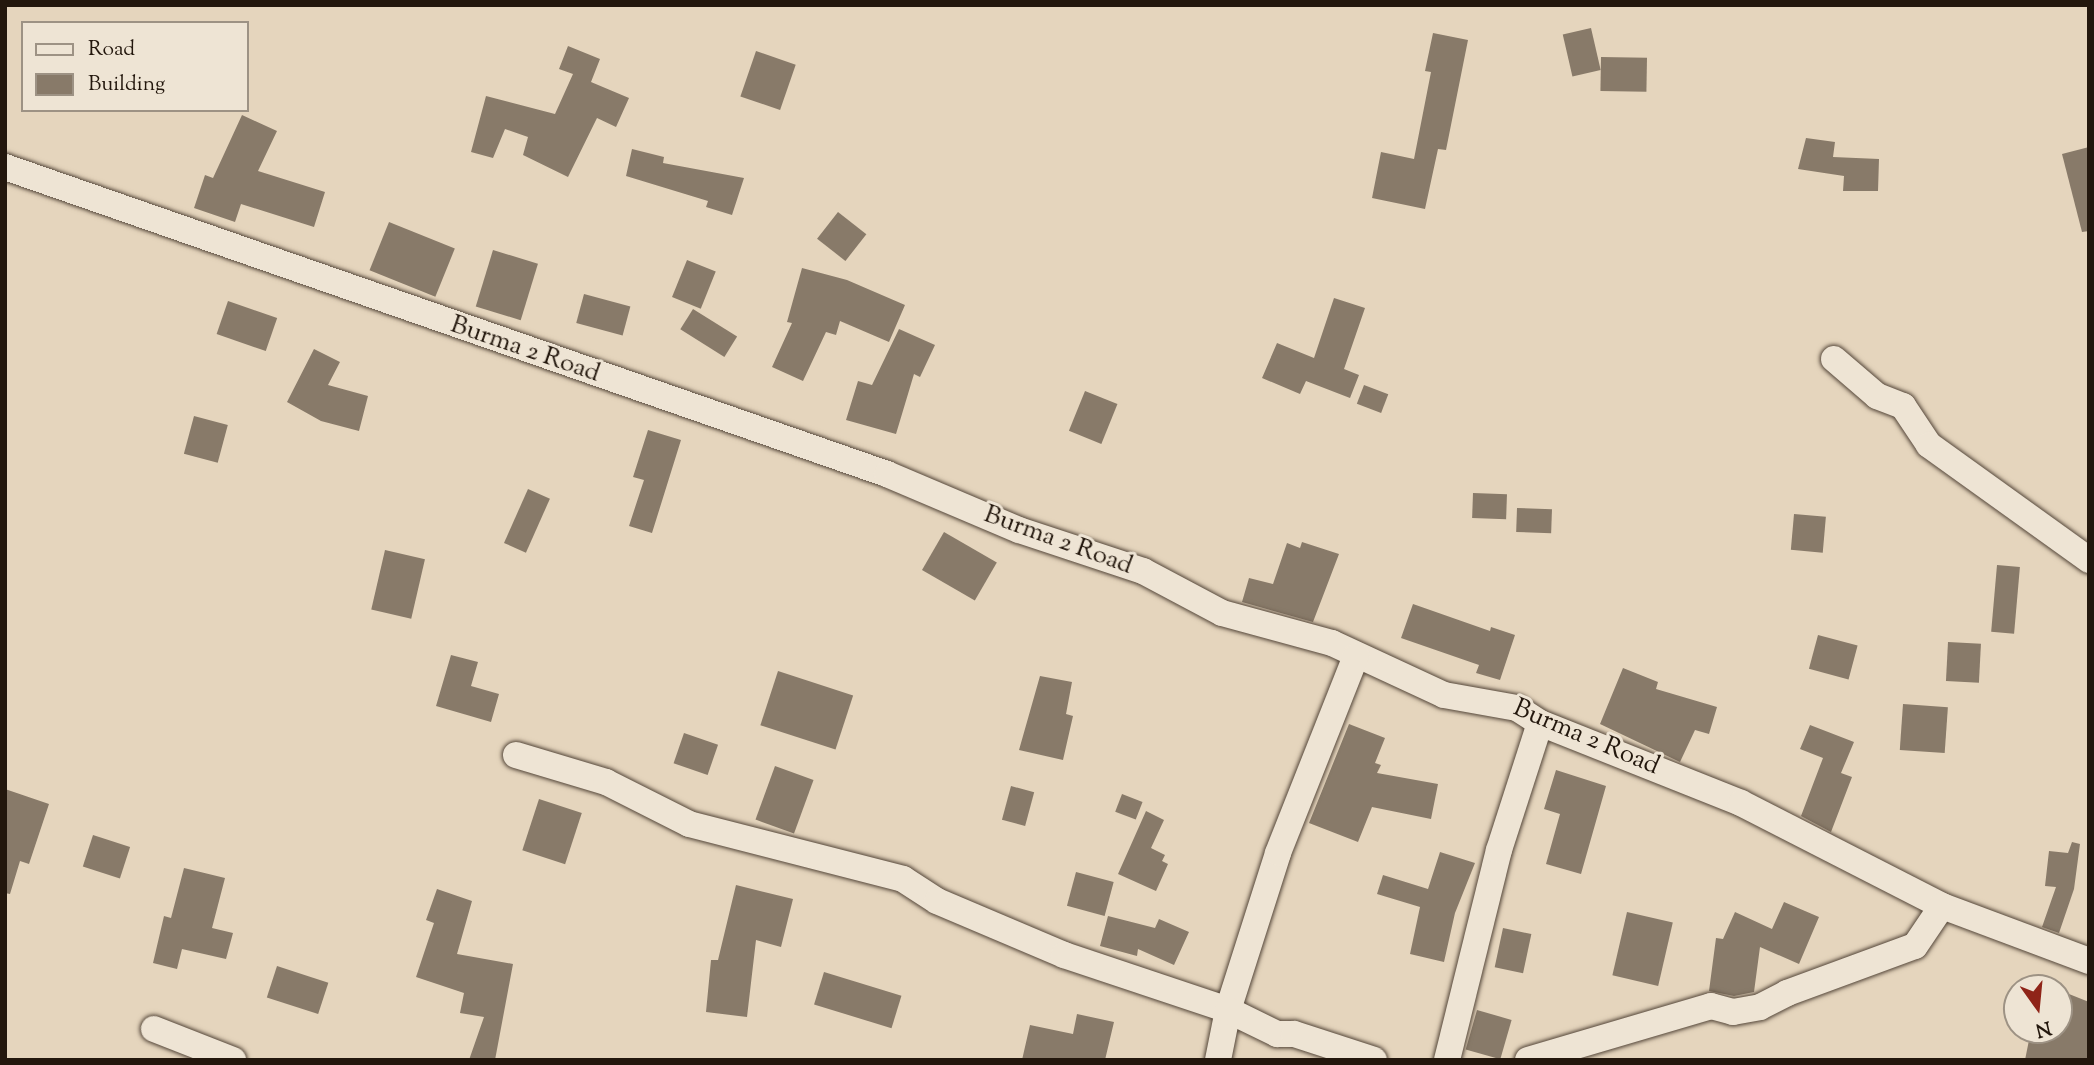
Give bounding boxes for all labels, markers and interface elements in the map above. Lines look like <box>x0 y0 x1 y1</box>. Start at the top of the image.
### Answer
legend <box>21 21 248 112</box>
text: Road <box>88 35 135 65</box>
text: Building <box>88 70 165 100</box>
street label: Burma 2 Road <box>446 310 604 390</box>
street label: Burma 2 Road <box>979 500 1137 582</box>
street label: Burma 2 Road <box>1508 693 1664 783</box>
north arrow <box>2003 974 2073 1044</box>
text: N <box>2032 1013 2054 1043</box>

